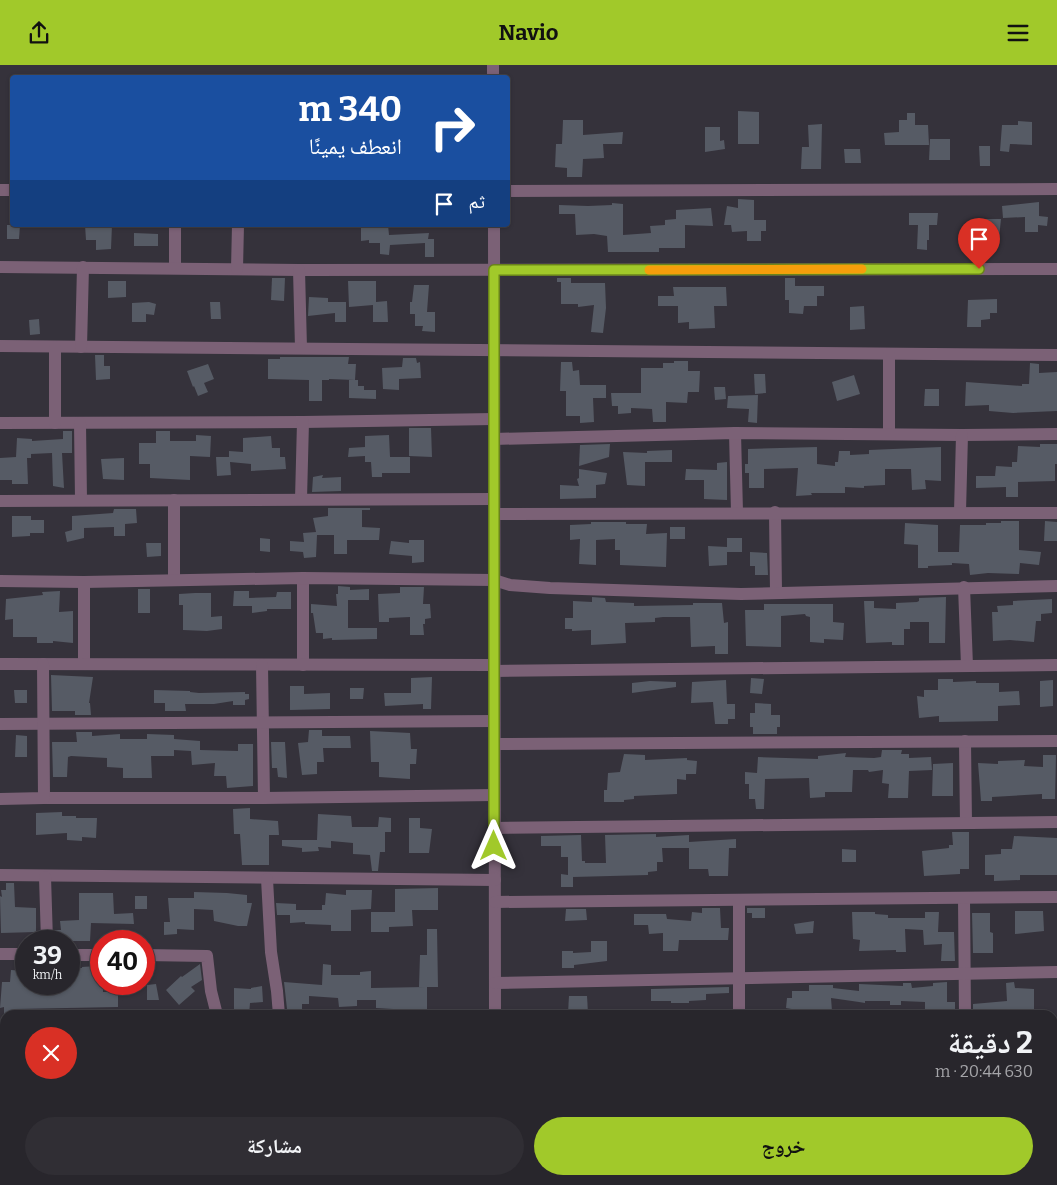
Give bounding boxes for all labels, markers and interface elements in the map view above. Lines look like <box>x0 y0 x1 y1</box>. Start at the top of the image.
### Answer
icon: share <box>25 19 53 47</box>
text: Navio <box>498 19 559 46</box>
icon: menu <box>1004 19 1032 47</box>
text: 340 m <box>299 88 402 130</box>
icon: right <box>420 95 485 160</box>
text: انعطف يمينًا <box>309 133 402 160</box>
icon: arrive <box>430 190 458 218</box>
text: ثم <box>468 190 485 213</box>
pin <box>958 218 1000 269</box>
icon: arrive <box>965 225 993 253</box>
position arrow <box>467 819 519 871</box>
speed limit sign: 40 <box>90 930 155 995</box>
text: 39 <box>33 941 62 971</box>
text: km/h <box>33 968 62 982</box>
text: 2 دقيقة <box>948 1025 1033 1061</box>
button: close <box>25 1027 77 1079</box>
text: 630 m · 20:44 <box>935 1062 1033 1081</box>
button: مشاركة <box>25 1117 524 1175</box>
button: خروج <box>534 1117 1033 1175</box>

